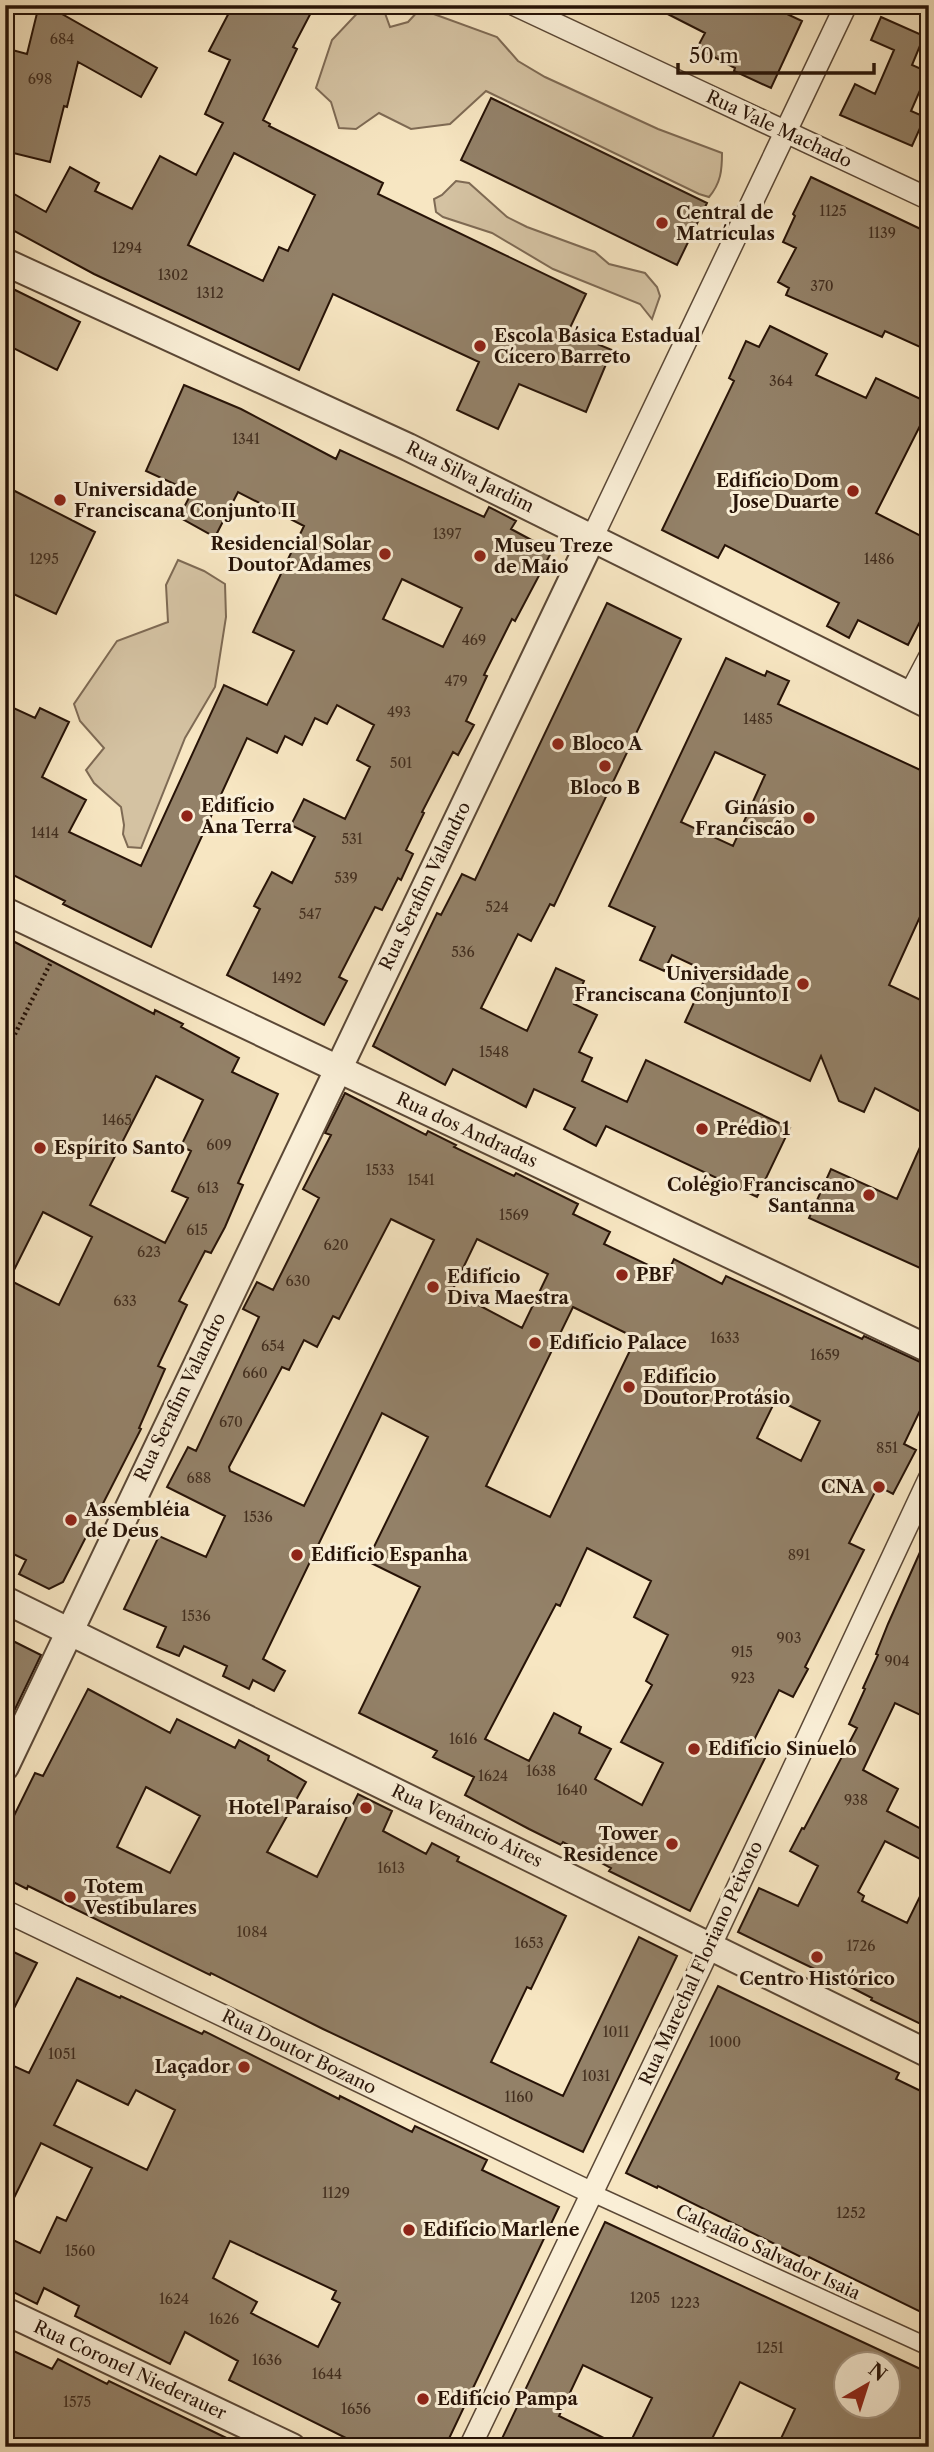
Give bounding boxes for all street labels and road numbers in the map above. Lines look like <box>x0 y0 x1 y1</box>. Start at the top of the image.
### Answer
street label: Rua Vale Machado <box>703 86 855 172</box>
street label: Rua Silva Jardim <box>403 437 538 518</box>
street label: Rua Serafim Valandro <box>375 798 475 974</box>
street label: Rua dos Andradas <box>393 1088 541 1172</box>
street label: Rua Serafim Valandro <box>130 1309 230 1485</box>
street label: Rua Venâncio Aires <box>388 1780 546 1872</box>
street label: Rua Marechal Floriano Peixoto <box>635 1837 767 2089</box>
street label: Rua Doutor Bozano <box>218 2005 380 2099</box>
street label: Calçadão Salvador Isaia <box>672 2200 864 2305</box>
street label: Rua Coronel Niederauer <box>30 2316 230 2425</box>

